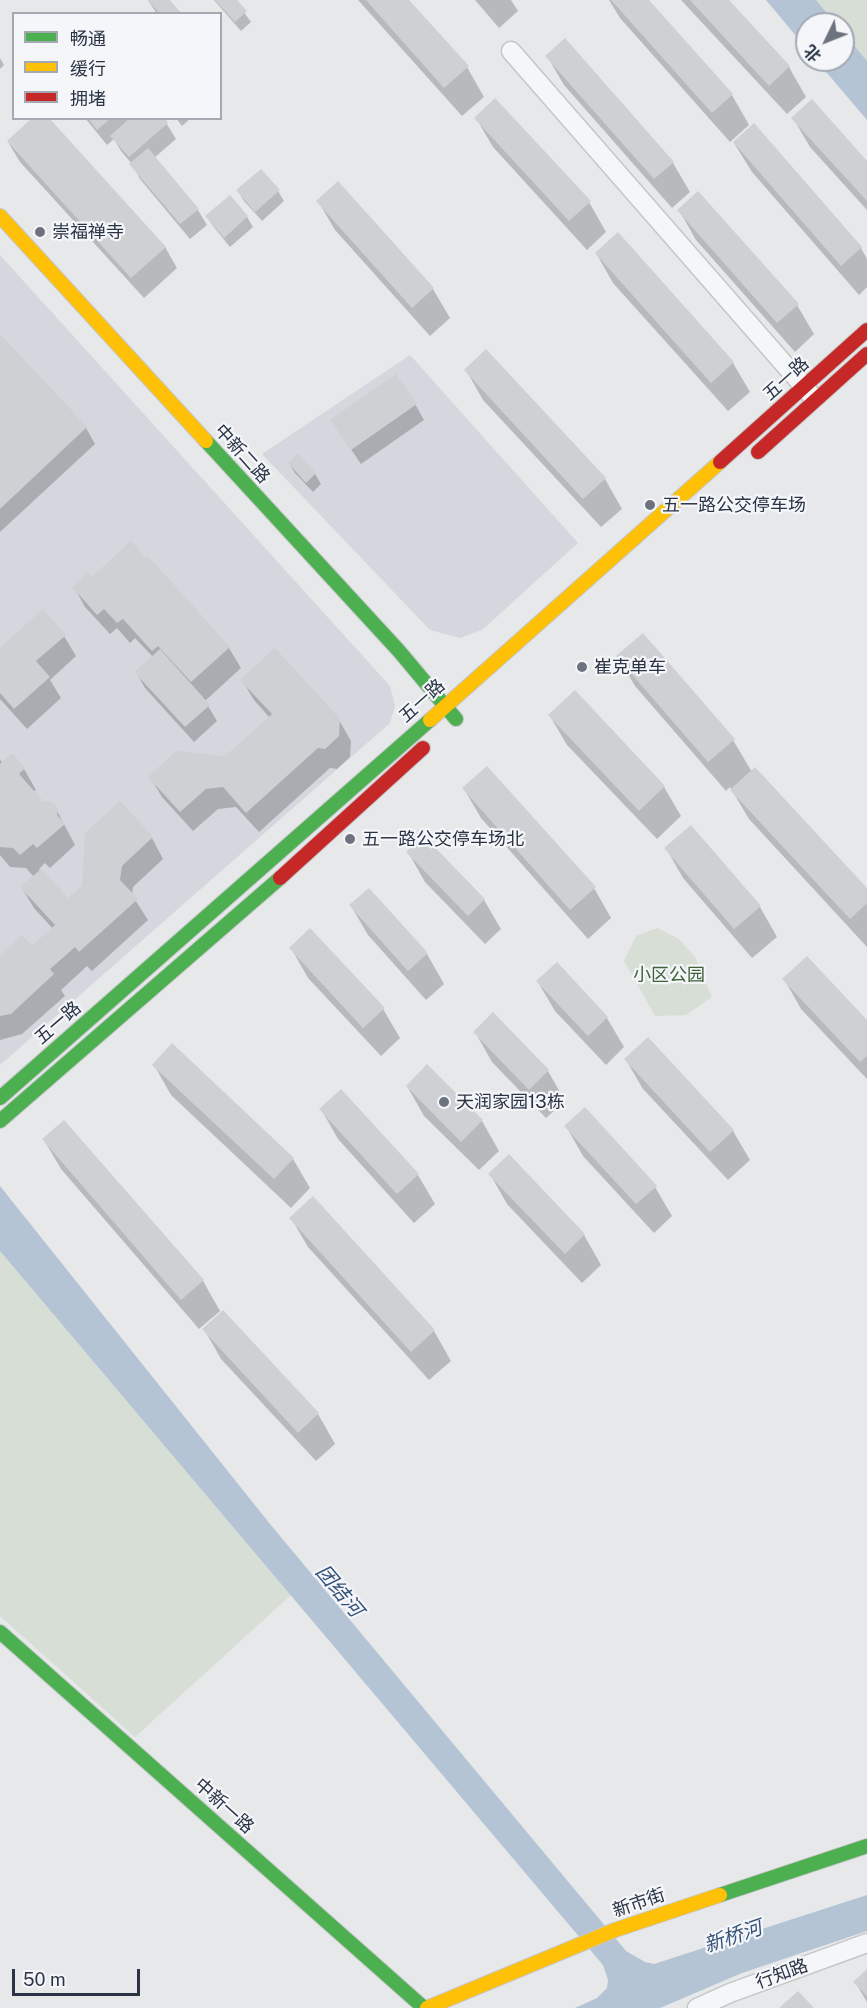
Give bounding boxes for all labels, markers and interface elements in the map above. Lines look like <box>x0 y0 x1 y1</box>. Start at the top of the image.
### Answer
legend <box>12 12 222 120</box>
north arrow <box>795 12 855 72</box>
text: 畅通 <box>70 28 106 49</box>
text: 北 <box>801 41 825 66</box>
text: 缓行 <box>70 58 106 79</box>
text: 拥堵 <box>70 88 106 109</box>
place label: 崇福禅寺 <box>52 221 124 243</box>
marker: 崇福禅寺 <box>33 225 47 239</box>
street label: 五一路 <box>759 353 813 405</box>
street label: 中新二路 <box>210 420 274 488</box>
place label: 五一路公交停车场 <box>662 494 806 516</box>
marker: 五一路公交停车场 <box>643 498 657 512</box>
place label: 崔克单车 <box>594 656 666 678</box>
marker: 崔克单车 <box>575 660 589 674</box>
street label: 五一路 <box>395 675 449 727</box>
place label: 五一路公交停车场北 <box>362 828 524 850</box>
marker: 五一路公交停车场北 <box>343 832 357 846</box>
park label: 小区公园 <box>633 964 705 986</box>
street label: 五一路 <box>31 997 85 1049</box>
place label: 天润家园13栋 <box>456 1091 565 1113</box>
marker: 天润家园13栋 <box>437 1095 451 1109</box>
water label: 团结河 <box>311 1560 367 1622</box>
street label: 中新一路 <box>190 1774 258 1838</box>
street label: 新市街 <box>610 1884 668 1922</box>
water label: 新桥河 <box>701 1916 765 1958</box>
street label: 行知路 <box>753 1955 811 1993</box>
scale bar <box>15 1957 142 1995</box>
text: 50 m <box>23 1969 66 1990</box>

